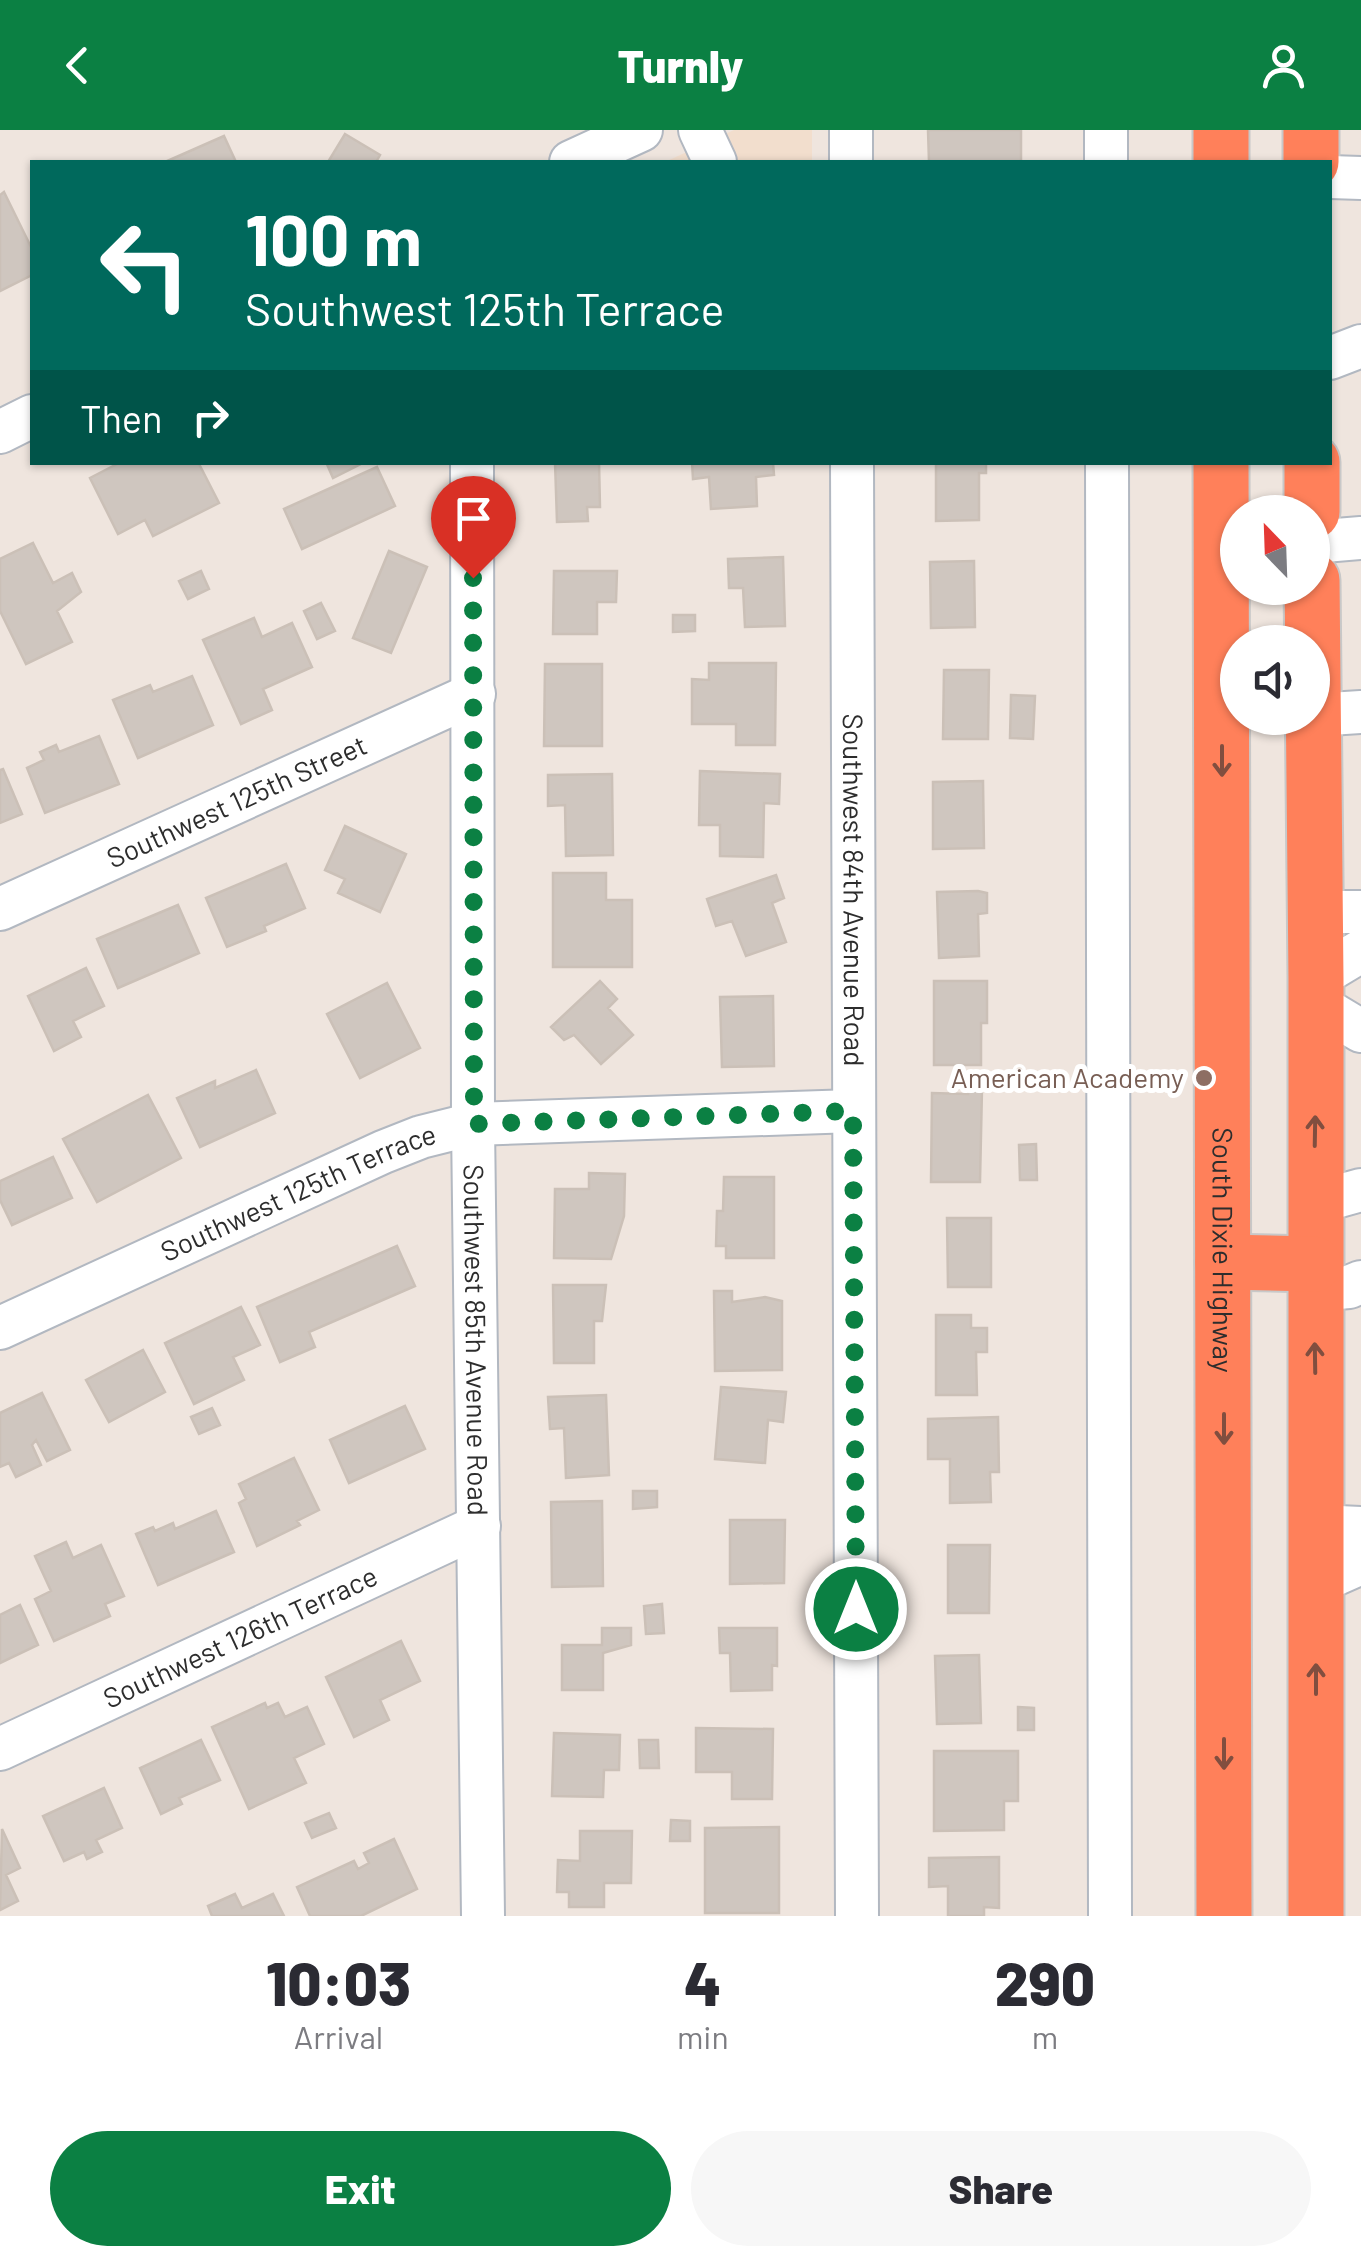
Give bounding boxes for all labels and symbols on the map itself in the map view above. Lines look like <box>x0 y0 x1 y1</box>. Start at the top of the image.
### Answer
pin <box>431 476 516 579</box>
north arrow <box>1220 495 1330 605</box>
street label: Southwest 84th Avenue Road <box>837 713 872 1066</box>
street label: Southwest 125th Street <box>101 727 372 874</box>
one-way arrow <box>1212 744 1232 777</box>
place label: American Academy <box>951 1060 1184 1094</box>
marker: American Academy <box>1193 1067 1215 1089</box>
street label: Southwest 125th Terrace <box>155 1116 439 1268</box>
one-way arrow <box>1305 1116 1324 1148</box>
street label: South Dixie Highway <box>1206 1127 1241 1373</box>
street label: Southwest 85th Avenue Road <box>458 1164 496 1516</box>
one-way arrow <box>1306 1343 1324 1376</box>
one-way arrow <box>1214 1412 1234 1445</box>
position arrow <box>804 1557 908 1661</box>
street label: Southwest 126th Terrace <box>97 1558 382 1715</box>
one-way arrow <box>1306 1663 1326 1696</box>
one-way arrow <box>1214 1738 1234 1770</box>

